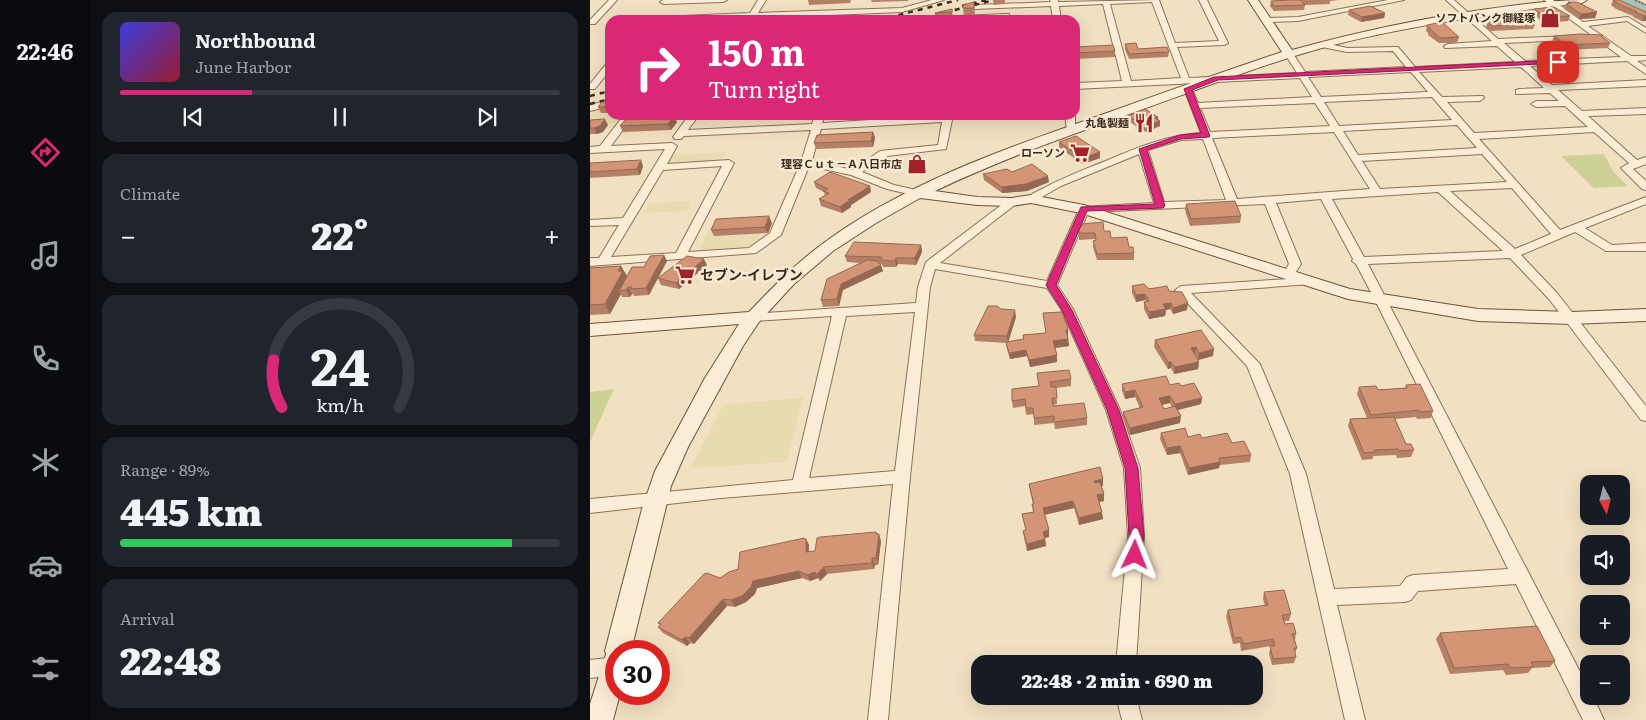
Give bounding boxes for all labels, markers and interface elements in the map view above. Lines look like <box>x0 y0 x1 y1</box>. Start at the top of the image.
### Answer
shop icon: ソフトバンク御経塚 <box>1539 7 1561 29</box>
place label: ソフトバンク御経塚 <box>1435 9 1536 25</box>
text: 150 m <box>708 25 805 77</box>
text: Northbound <box>195 26 316 54</box>
text: 22:46 <box>17 34 73 67</box>
icon: right <box>625 35 690 100</box>
pin <box>1537 41 1579 83</box>
icon: arrive <box>1544 48 1572 76</box>
text: June Harbor <box>195 54 291 78</box>
text: Turn right <box>708 72 820 105</box>
icon: previous <box>179 103 207 131</box>
icon: pause <box>326 103 354 131</box>
icon: next <box>473 103 501 131</box>
restaurant icon: 丸亀製麺 <box>1133 112 1155 134</box>
place label: 丸亀製麺 <box>1085 114 1129 130</box>
icon: directions <box>28 135 63 170</box>
supermarket icon: ローソン <box>1069 142 1091 164</box>
place label: ローソン <box>1021 144 1065 160</box>
shop icon: 理容Ｃｕｔ－Ａ八日市店 <box>906 153 928 175</box>
place label: 理容Ｃｕｔ－Ａ八日市店 <box>781 155 902 171</box>
text: Climate <box>120 181 180 205</box>
text: 22° <box>311 205 369 262</box>
text: − <box>120 213 136 255</box>
text: + <box>544 213 560 255</box>
icon: music <box>28 238 63 273</box>
supermarket icon: セブン-イレブン <box>674 264 696 286</box>
place label: セブン-イレブン <box>700 264 803 284</box>
text: 24 <box>310 325 370 402</box>
icon: phone <box>28 341 63 376</box>
text: km/h <box>316 391 364 418</box>
icon: climate <box>28 445 63 480</box>
text: Range · 89% <box>120 457 210 481</box>
north arrow <box>1580 475 1630 525</box>
map controls <box>1580 475 1630 705</box>
text: 445 km <box>120 481 263 538</box>
position arrow <box>1108 528 1160 580</box>
button: sound <box>1580 535 1630 585</box>
icon: car <box>28 548 63 583</box>
button: + <box>1580 595 1630 645</box>
text: Arrival <box>120 606 175 630</box>
text: 22:48 <box>120 630 221 687</box>
speed limit sign: 30 <box>605 640 670 705</box>
icon: filters <box>28 651 63 686</box>
button: − <box>1580 655 1630 705</box>
text: 22:48 · 2 min · 690 m <box>1022 666 1212 694</box>

